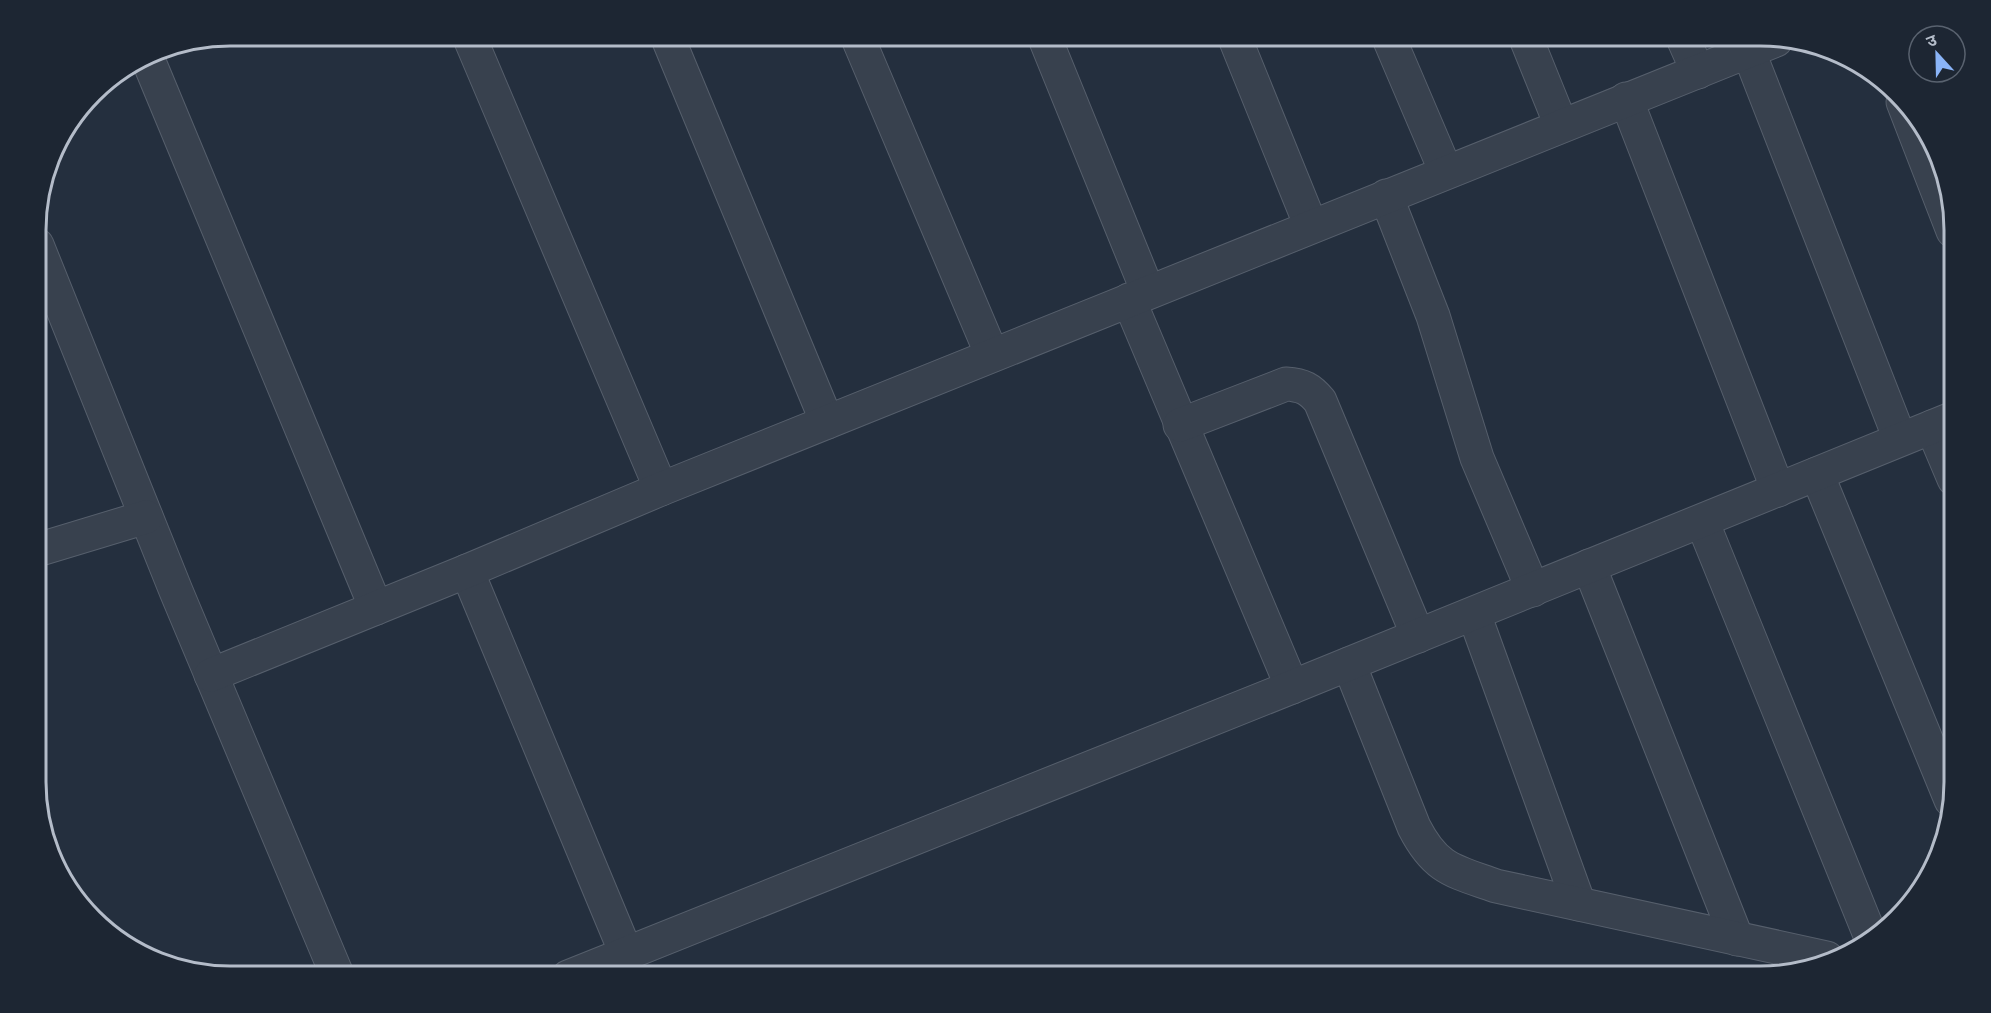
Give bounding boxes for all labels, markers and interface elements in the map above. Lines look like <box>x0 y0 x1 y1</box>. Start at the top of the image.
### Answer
north arrow <box>1907 24 1967 84</box>
text: उ <box>1923 29 1940 51</box>

